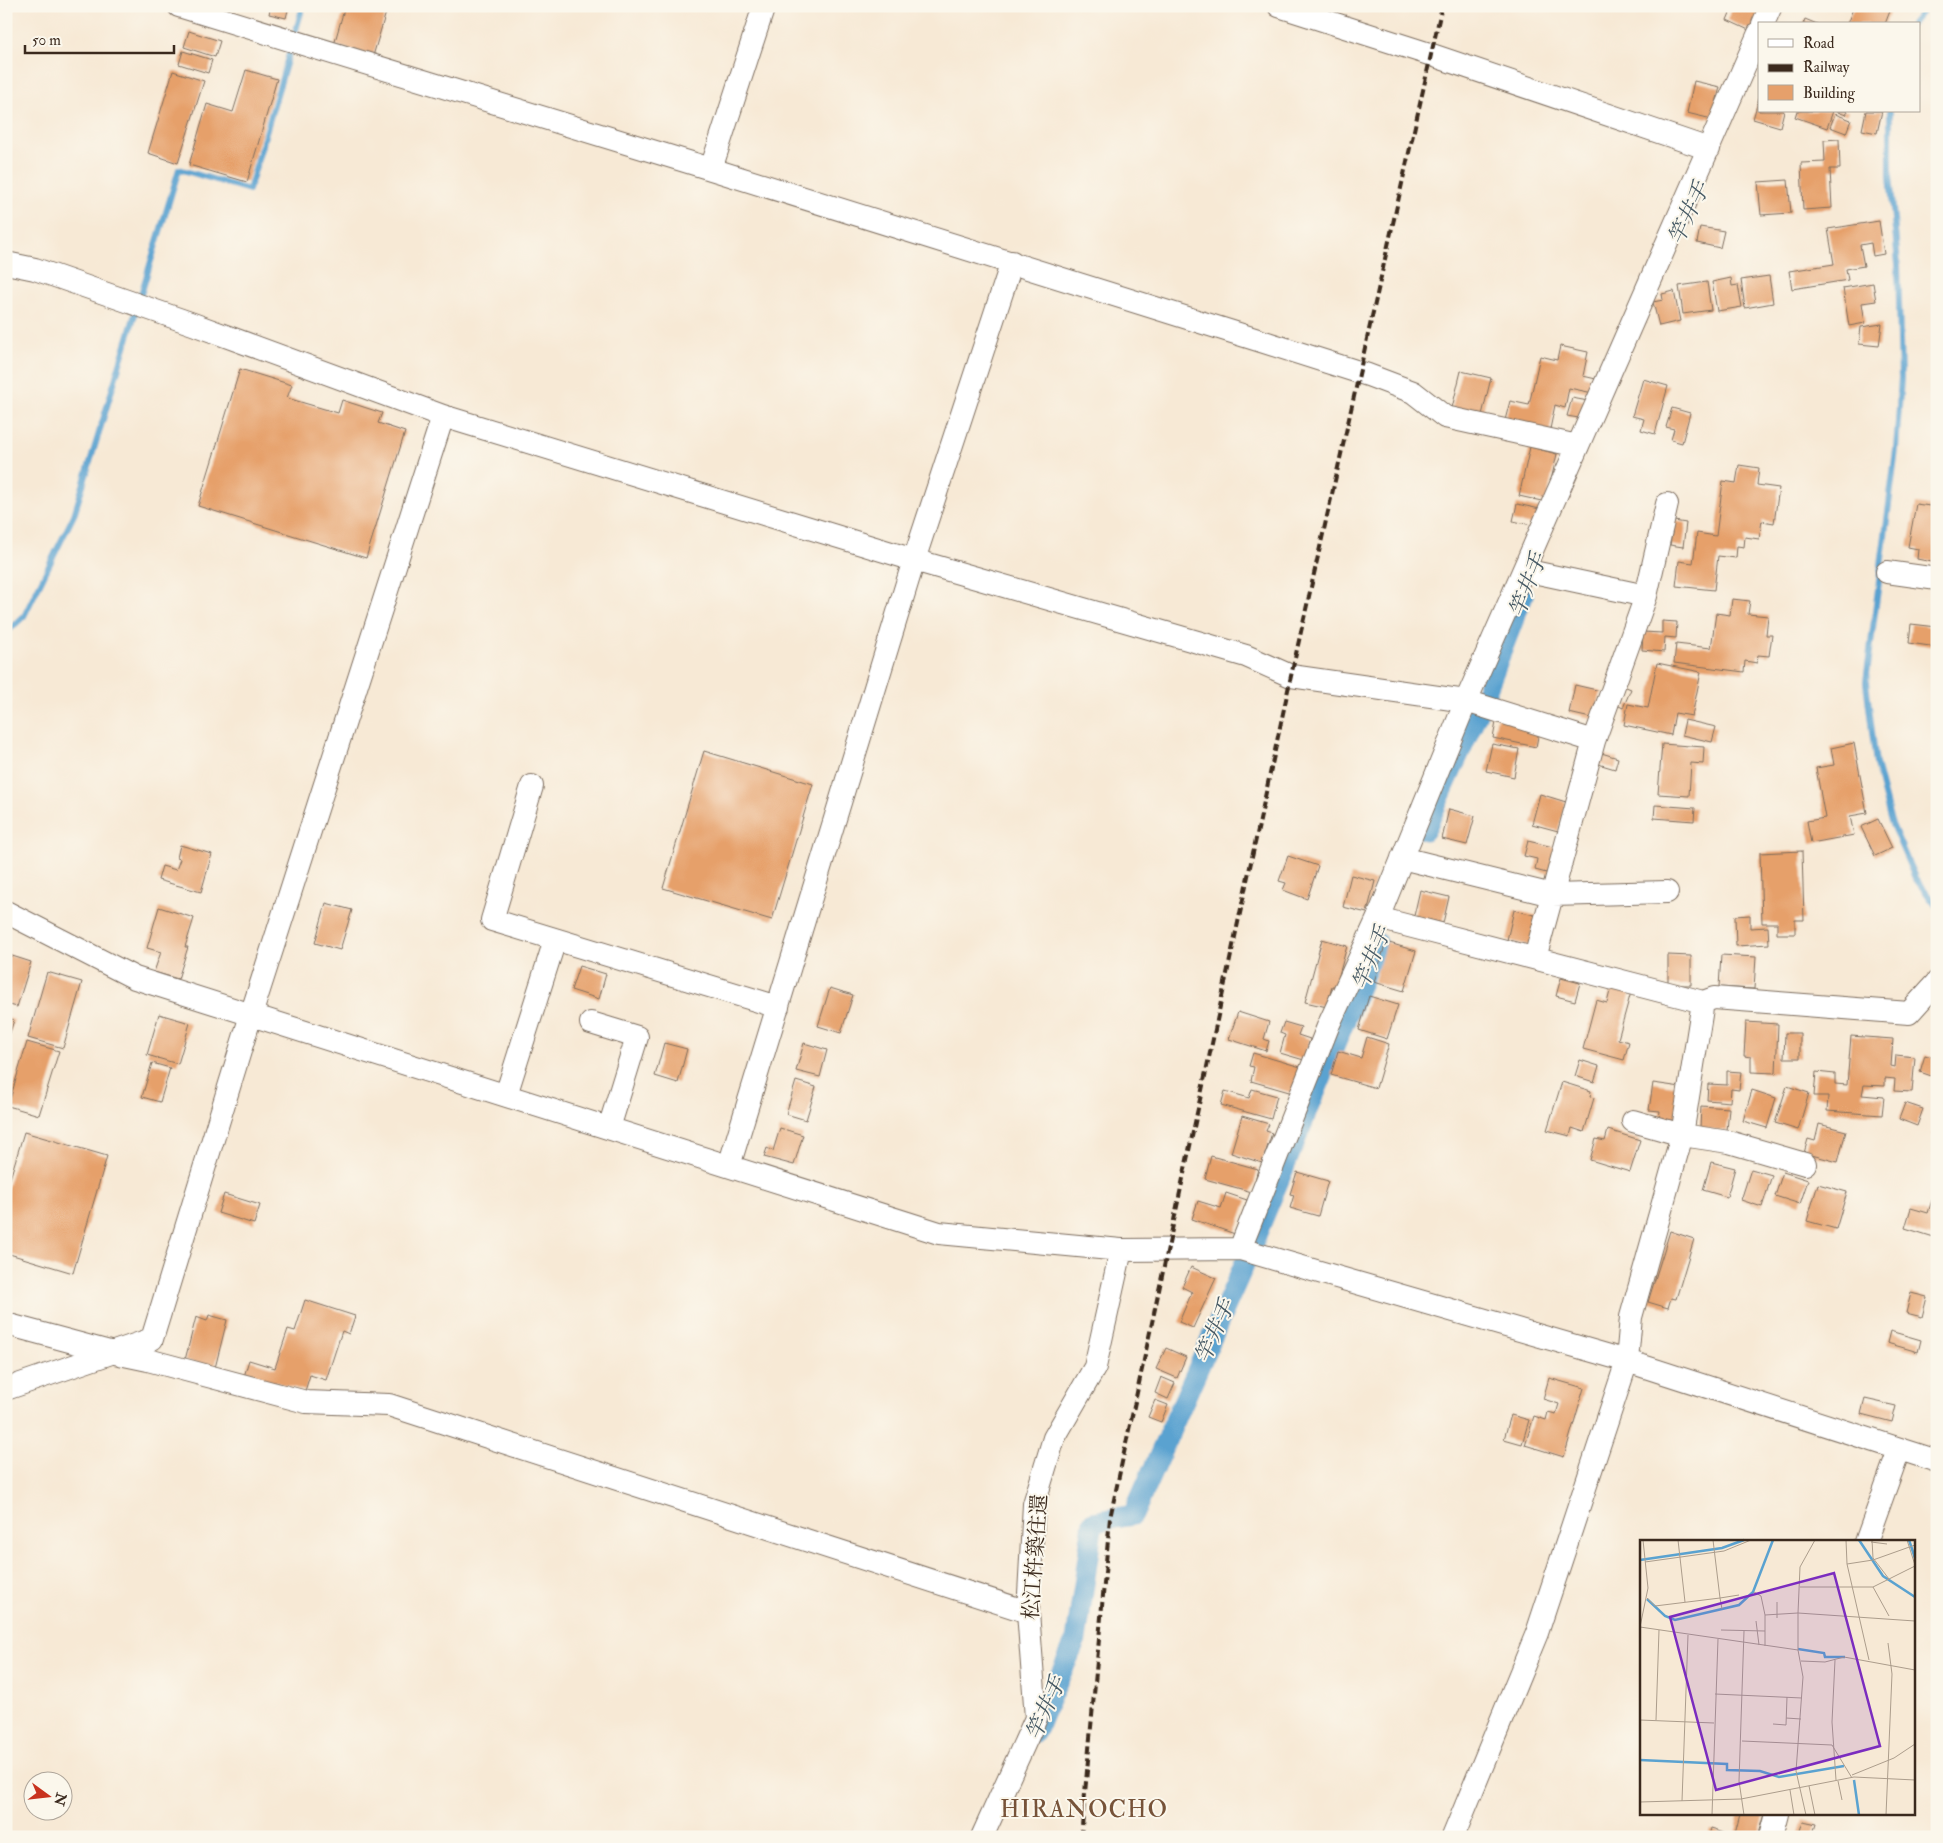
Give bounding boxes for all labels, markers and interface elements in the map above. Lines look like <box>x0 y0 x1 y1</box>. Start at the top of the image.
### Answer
scale bar <box>25 22 174 54</box>
legend <box>1758 22 1920 112</box>
text: 50 m <box>32 31 61 50</box>
text: Road <box>1803 34 1835 53</box>
text: Railway <box>1803 58 1850 77</box>
text: Building <box>1803 84 1855 103</box>
water label: 竿井手 <box>1662 176 1716 249</box>
water label: 竿井手 <box>1503 548 1554 621</box>
water label: 竿井手 <box>1347 921 1398 994</box>
water label: 竿井手 <box>1189 1294 1242 1367</box>
street label: 松江杵築往還 <box>1018 1493 1053 1621</box>
inset map <box>1640 1540 1916 1816</box>
water label: 竿井手 <box>1020 1671 1073 1744</box>
north arrow <box>22 1770 72 1820</box>
text: N <box>50 1790 70 1808</box>
district label: HIRANOCHO <box>1000 1794 1168 1825</box>

